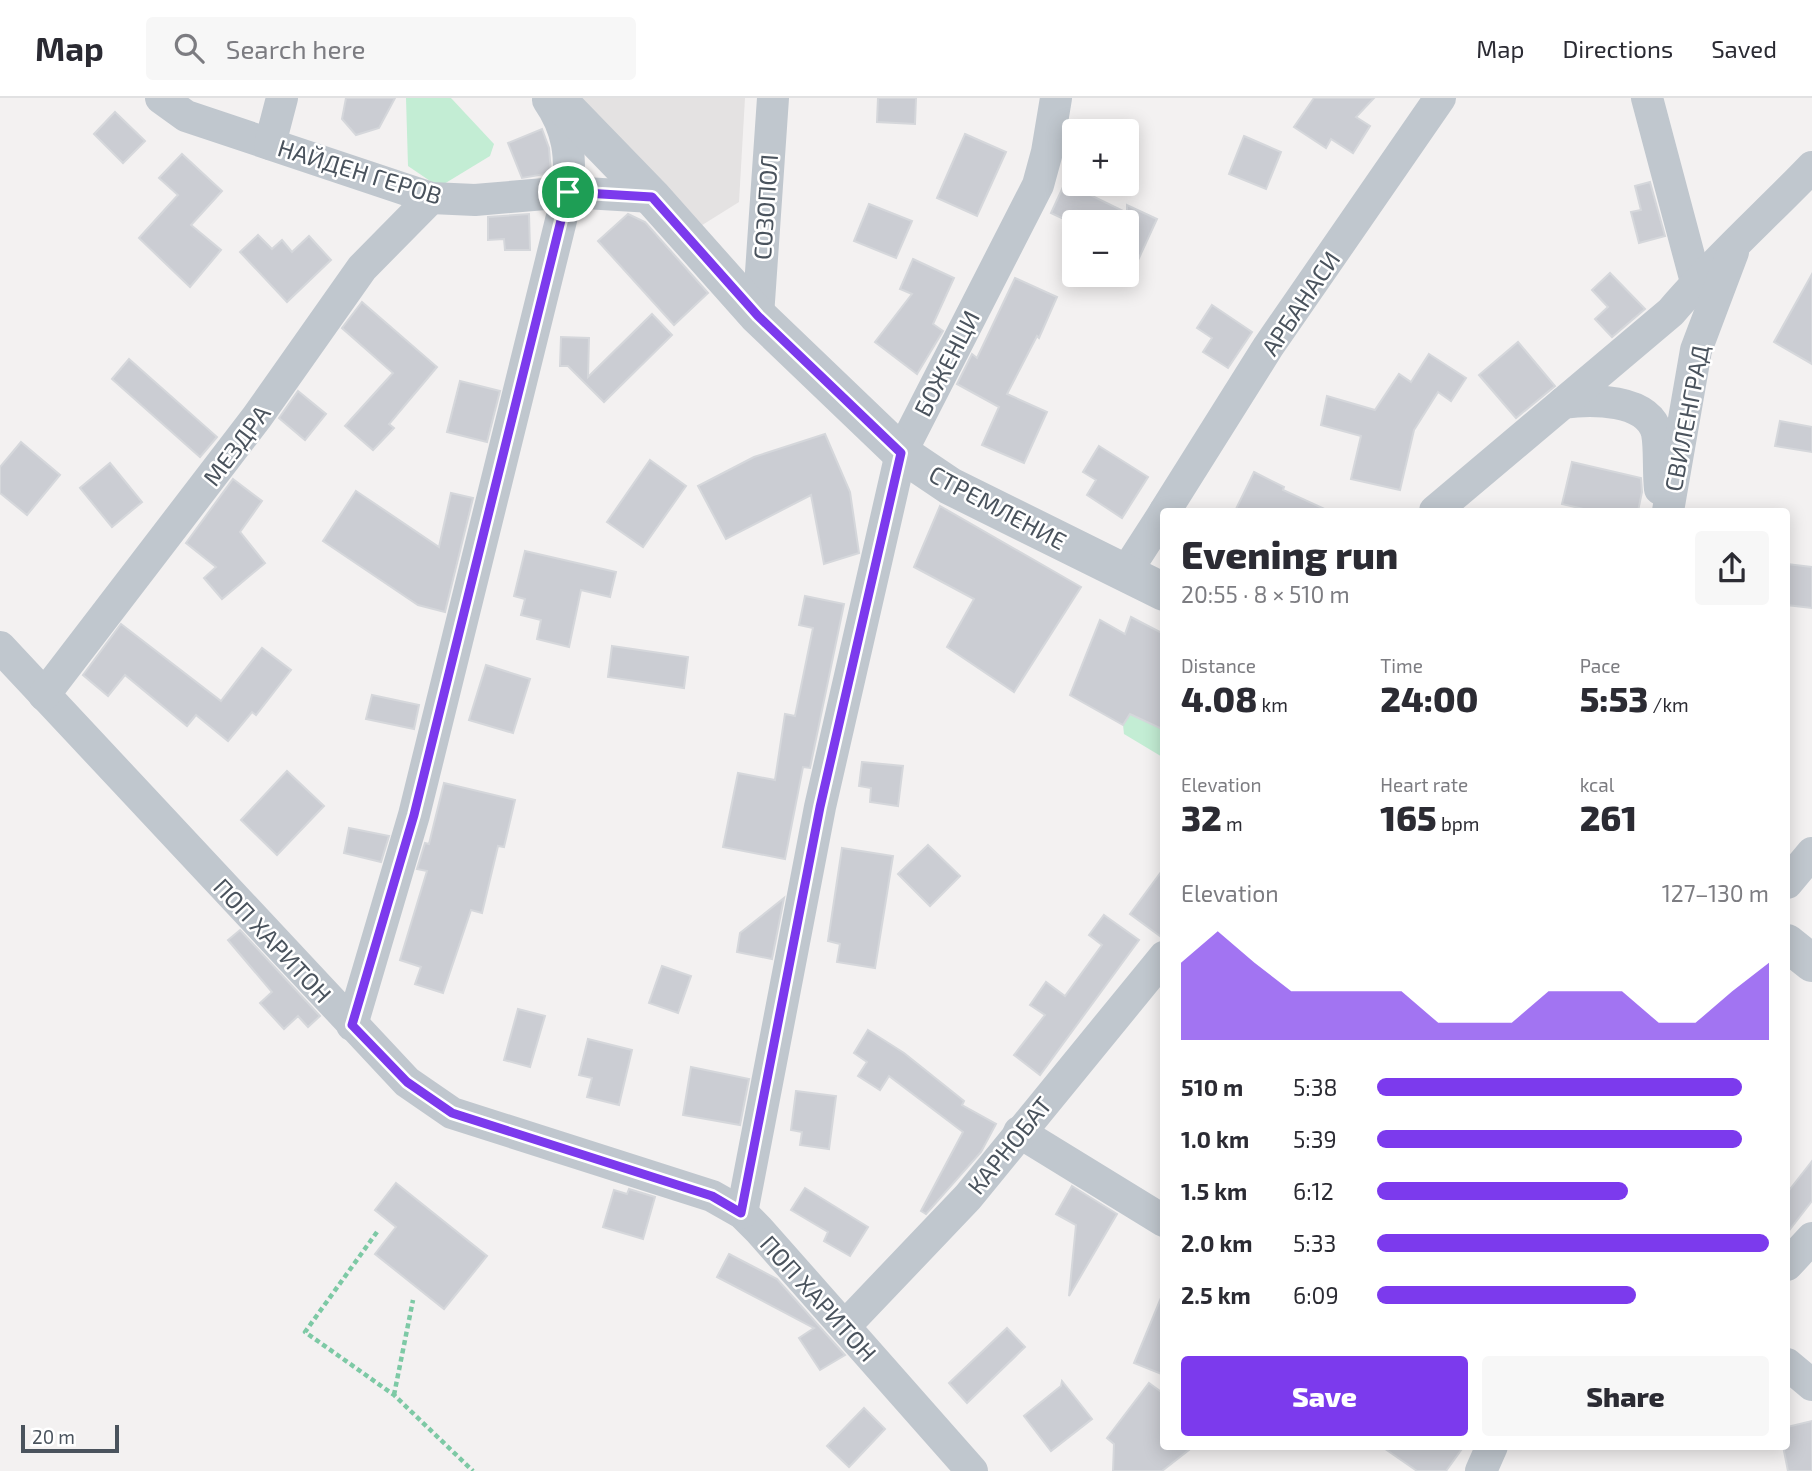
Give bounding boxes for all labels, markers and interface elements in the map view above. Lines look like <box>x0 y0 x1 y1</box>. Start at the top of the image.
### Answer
search box <box>146 17 636 80</box>
text: Map <box>35 28 104 68</box>
icon: search <box>170 29 208 67</box>
text: Search here <box>226 33 365 64</box>
text: Map <box>1476 34 1524 63</box>
text: Directions <box>1562 34 1673 63</box>
text: Saved <box>1711 34 1777 63</box>
map controls <box>1062 119 1139 287</box>
button: + <box>1062 119 1139 196</box>
street label: НАЙДЕН ГЕРОВ <box>274 132 446 210</box>
street label: СОЗОПОЛ <box>747 153 783 261</box>
pin <box>538 162 598 222</box>
icon: arrive <box>549 173 587 211</box>
button: − <box>1062 210 1139 287</box>
street label: АРБАНАСИ <box>1255 245 1345 361</box>
street label: БОЖЕНЦИ <box>907 305 985 421</box>
street label: СВИЛЕНГРАД <box>1658 342 1714 494</box>
street label: МЕЗДРА <box>196 399 276 491</box>
street label: СТРЕМЛЕНИЕ <box>924 459 1072 555</box>
text: Evening run <box>1181 531 1398 577</box>
button: share <box>1695 531 1769 605</box>
text: 20:55 · 8 × 510 m <box>1181 580 1350 608</box>
text: Distance <box>1181 654 1256 677</box>
text: Time <box>1380 654 1423 677</box>
text: Pace <box>1580 654 1621 677</box>
text: 4.08 <box>1181 677 1257 719</box>
text: 24:00 <box>1380 677 1478 719</box>
text: 5:53 <box>1580 677 1648 719</box>
text: km <box>1257 693 1288 716</box>
text: /km <box>1648 693 1689 716</box>
text: Elevation <box>1181 773 1262 796</box>
text: Heart rate <box>1380 773 1468 796</box>
text: kcal <box>1580 773 1614 796</box>
text: 32 <box>1181 796 1222 838</box>
text: 165 <box>1380 796 1437 838</box>
text: 261 <box>1580 796 1637 838</box>
text: m <box>1222 812 1243 835</box>
text: bpm <box>1437 812 1479 835</box>
street label: ПОП ХАРИТОН <box>208 872 338 1008</box>
text: Elevation <box>1181 879 1279 907</box>
text: 127–130 m <box>1662 879 1769 907</box>
text: 510 m <box>1181 1073 1243 1101</box>
text: 5:38 <box>1293 1073 1338 1101</box>
street label: КАРНОБАТ <box>961 1090 1057 1200</box>
text: 1.0 km <box>1181 1125 1249 1153</box>
text: 5:39 <box>1293 1125 1337 1153</box>
text: 1.5 km <box>1181 1177 1247 1205</box>
text: 6:12 <box>1293 1177 1334 1205</box>
street label: ПОП ХАРИТОН <box>755 1229 883 1367</box>
text: 2.0 km <box>1181 1229 1253 1257</box>
text: 5:33 <box>1293 1229 1336 1257</box>
text: 2.5 km <box>1181 1281 1251 1309</box>
text: 6:09 <box>1293 1281 1339 1309</box>
button: Save <box>1181 1356 1468 1436</box>
button: Share <box>1482 1356 1769 1436</box>
scale bar <box>21 1422 119 1454</box>
text: 20 m <box>32 1425 75 1448</box>

